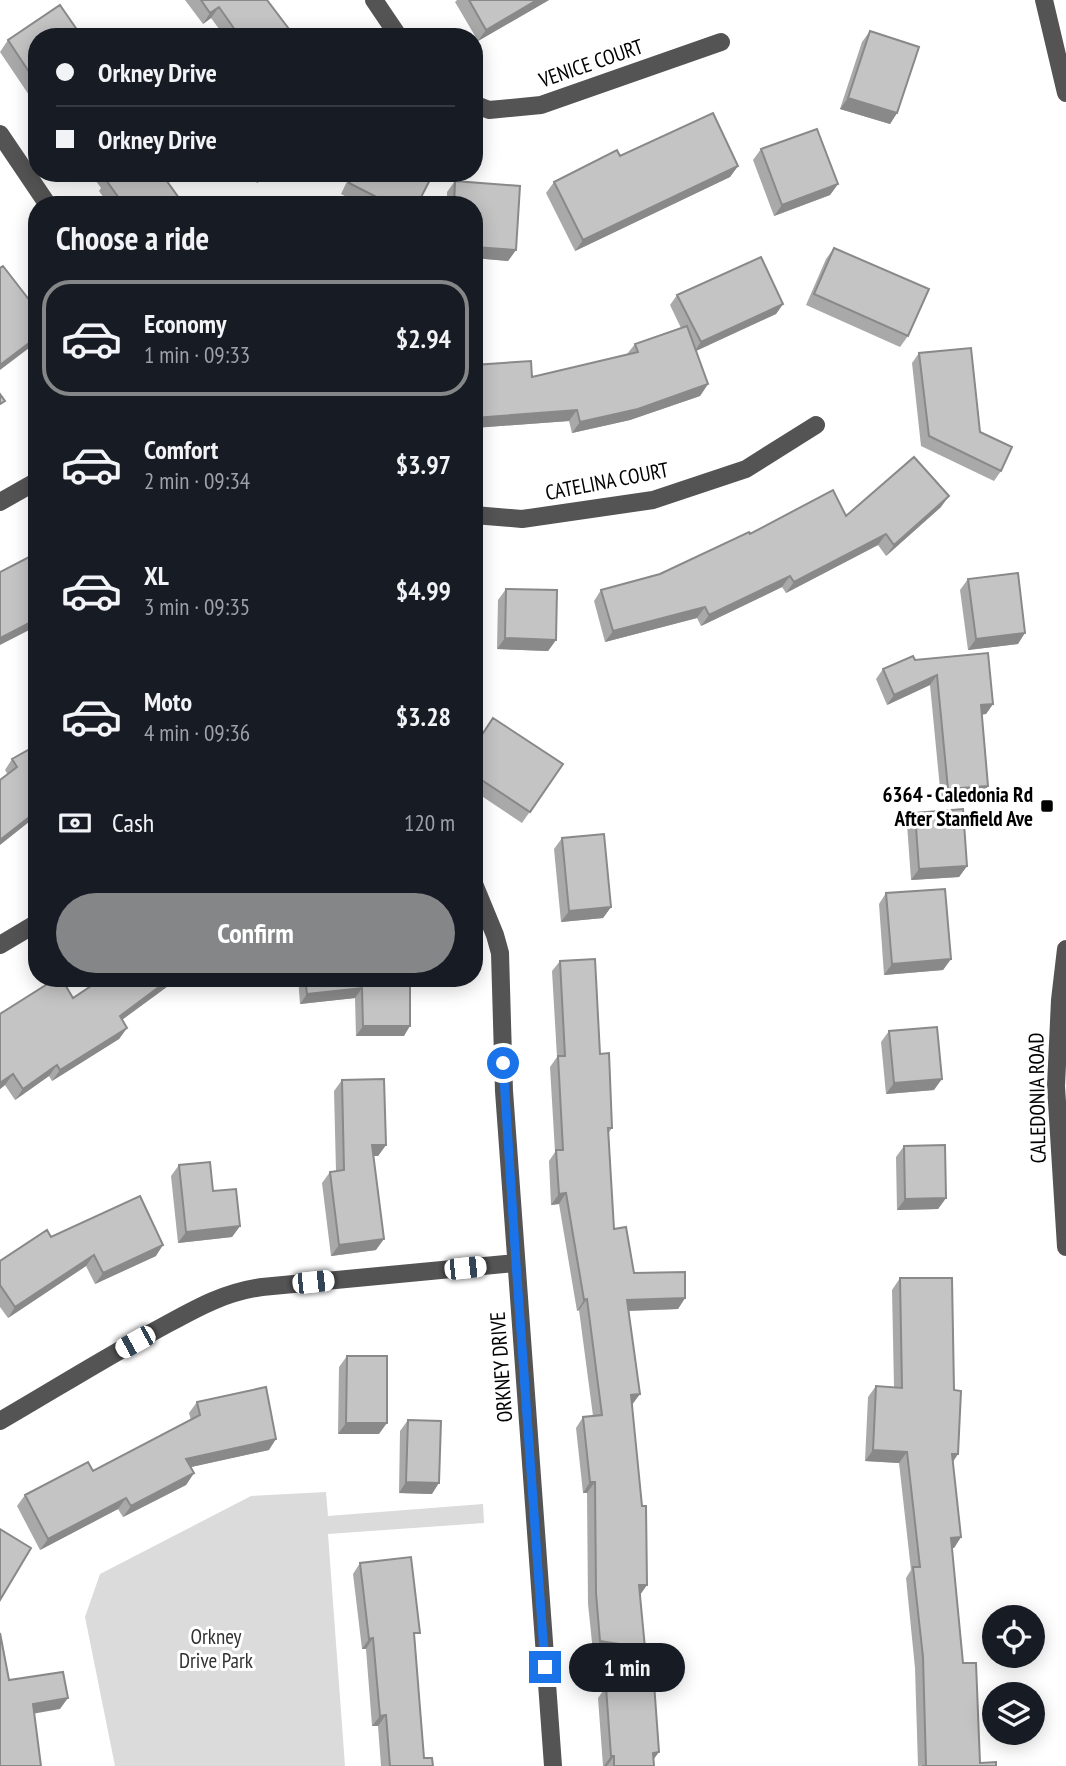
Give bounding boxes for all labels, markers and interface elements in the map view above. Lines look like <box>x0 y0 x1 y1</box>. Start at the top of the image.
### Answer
street label: VENICE COURT <box>535 32 647 94</box>
text: Orkney Drive <box>98 56 217 89</box>
text: Orkney Drive <box>98 123 217 156</box>
text: Choose a ride <box>56 217 209 259</box>
icon: car <box>60 307 123 370</box>
text: Economy <box>144 307 226 340</box>
text: $2.94 <box>396 322 451 355</box>
text: 1 min · 09:33 <box>144 340 250 369</box>
icon: car <box>60 433 123 496</box>
text: Comfort <box>144 433 218 466</box>
text: $3.97 <box>396 448 451 481</box>
street label: CATELINA COURT <box>543 456 672 506</box>
text: 2 min · 09:34 <box>144 466 250 495</box>
icon: car <box>60 559 123 622</box>
text: XL <box>144 559 169 592</box>
text: $4.99 <box>396 574 451 607</box>
text: 3 min · 09:35 <box>144 592 250 621</box>
icon: car <box>60 685 123 748</box>
text: Moto <box>144 685 192 718</box>
text: $3.28 <box>396 700 451 733</box>
text: 4 min · 09:36 <box>144 718 250 747</box>
place label: 6364 - Caledonia Rd After Stanfield Ave <box>883 781 1033 832</box>
marker: 6364 - Caledonia Rd After Stanfield Ave <box>1039 798 1055 814</box>
icon: cash <box>56 804 94 842</box>
text: Cash <box>112 806 154 839</box>
text: 120 m <box>404 808 455 837</box>
button: Confirm <box>56 893 455 973</box>
street label: CALEDONIA ROAD <box>1022 1032 1052 1164</box>
route start <box>487 1047 519 1079</box>
car <box>444 1255 487 1281</box>
car <box>292 1269 335 1295</box>
street label: ORKNEY DRIVE <box>484 1311 518 1423</box>
car <box>112 1323 159 1361</box>
map controls <box>982 1605 1045 1745</box>
button: locate <box>982 1605 1045 1668</box>
park label: Orkney Drive Park <box>179 1623 253 1674</box>
callout: 1 min <box>570 1642 685 1692</box>
route end <box>529 1651 561 1683</box>
text: 1 min <box>604 1653 650 1682</box>
button: layers <box>982 1682 1045 1745</box>

